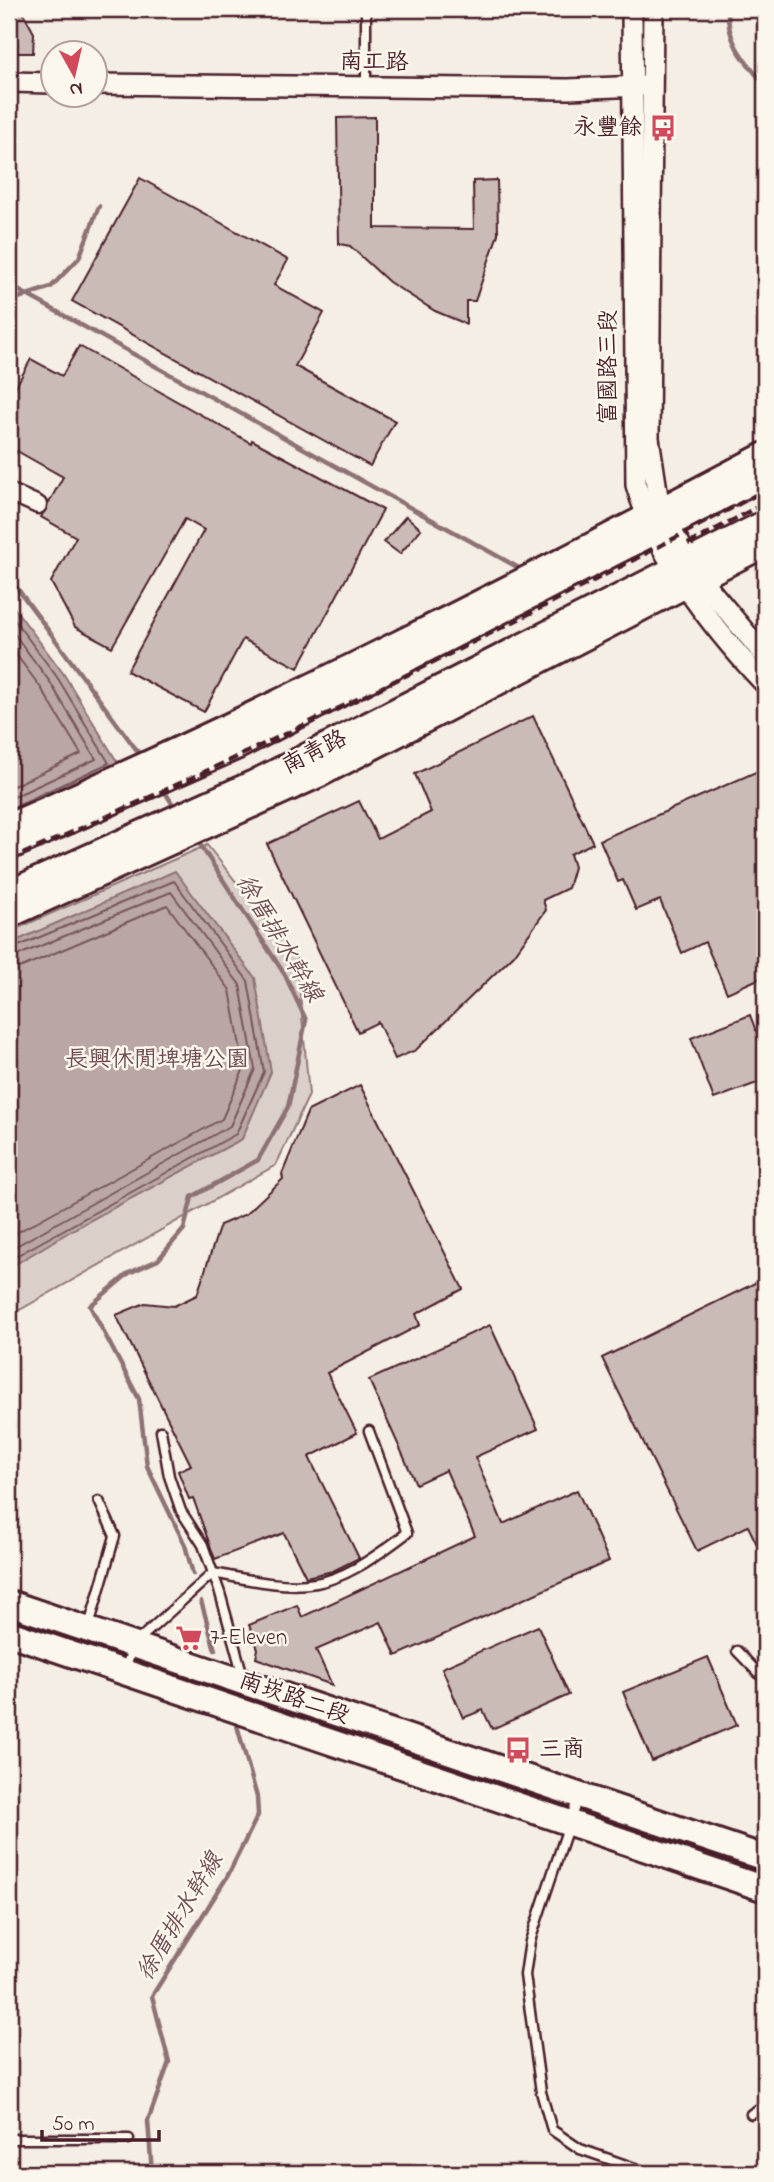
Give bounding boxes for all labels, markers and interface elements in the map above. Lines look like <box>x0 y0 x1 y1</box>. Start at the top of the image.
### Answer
north arrow <box>38 38 108 108</box>
street label: 南工路 <box>339 46 409 80</box>
text: N <box>68 74 84 103</box>
place label: 永豐餘 <box>573 112 642 145</box>
bus stop icon: 永豐餘 <box>648 113 678 143</box>
street label: 富國路三段 <box>593 310 626 425</box>
street label: 南青路 <box>277 723 353 783</box>
water label: 徐厝排水幹線 <box>226 868 331 1011</box>
park label: 長興休閒埤塘公園 <box>65 1044 249 1077</box>
place label: 7-Eleven <box>210 1622 287 1655</box>
supermarket icon: 7-Eleven <box>174 1623 204 1653</box>
street label: 南崁路二段 <box>234 1665 354 1733</box>
place label: 三商 <box>539 1734 585 1767</box>
bus stop icon: 三商 <box>503 1735 533 1765</box>
water label: 徐厝排水幹線 <box>129 1845 234 1988</box>
scale bar <box>42 2098 159 2142</box>
text: 50 m <box>52 2110 95 2140</box>

